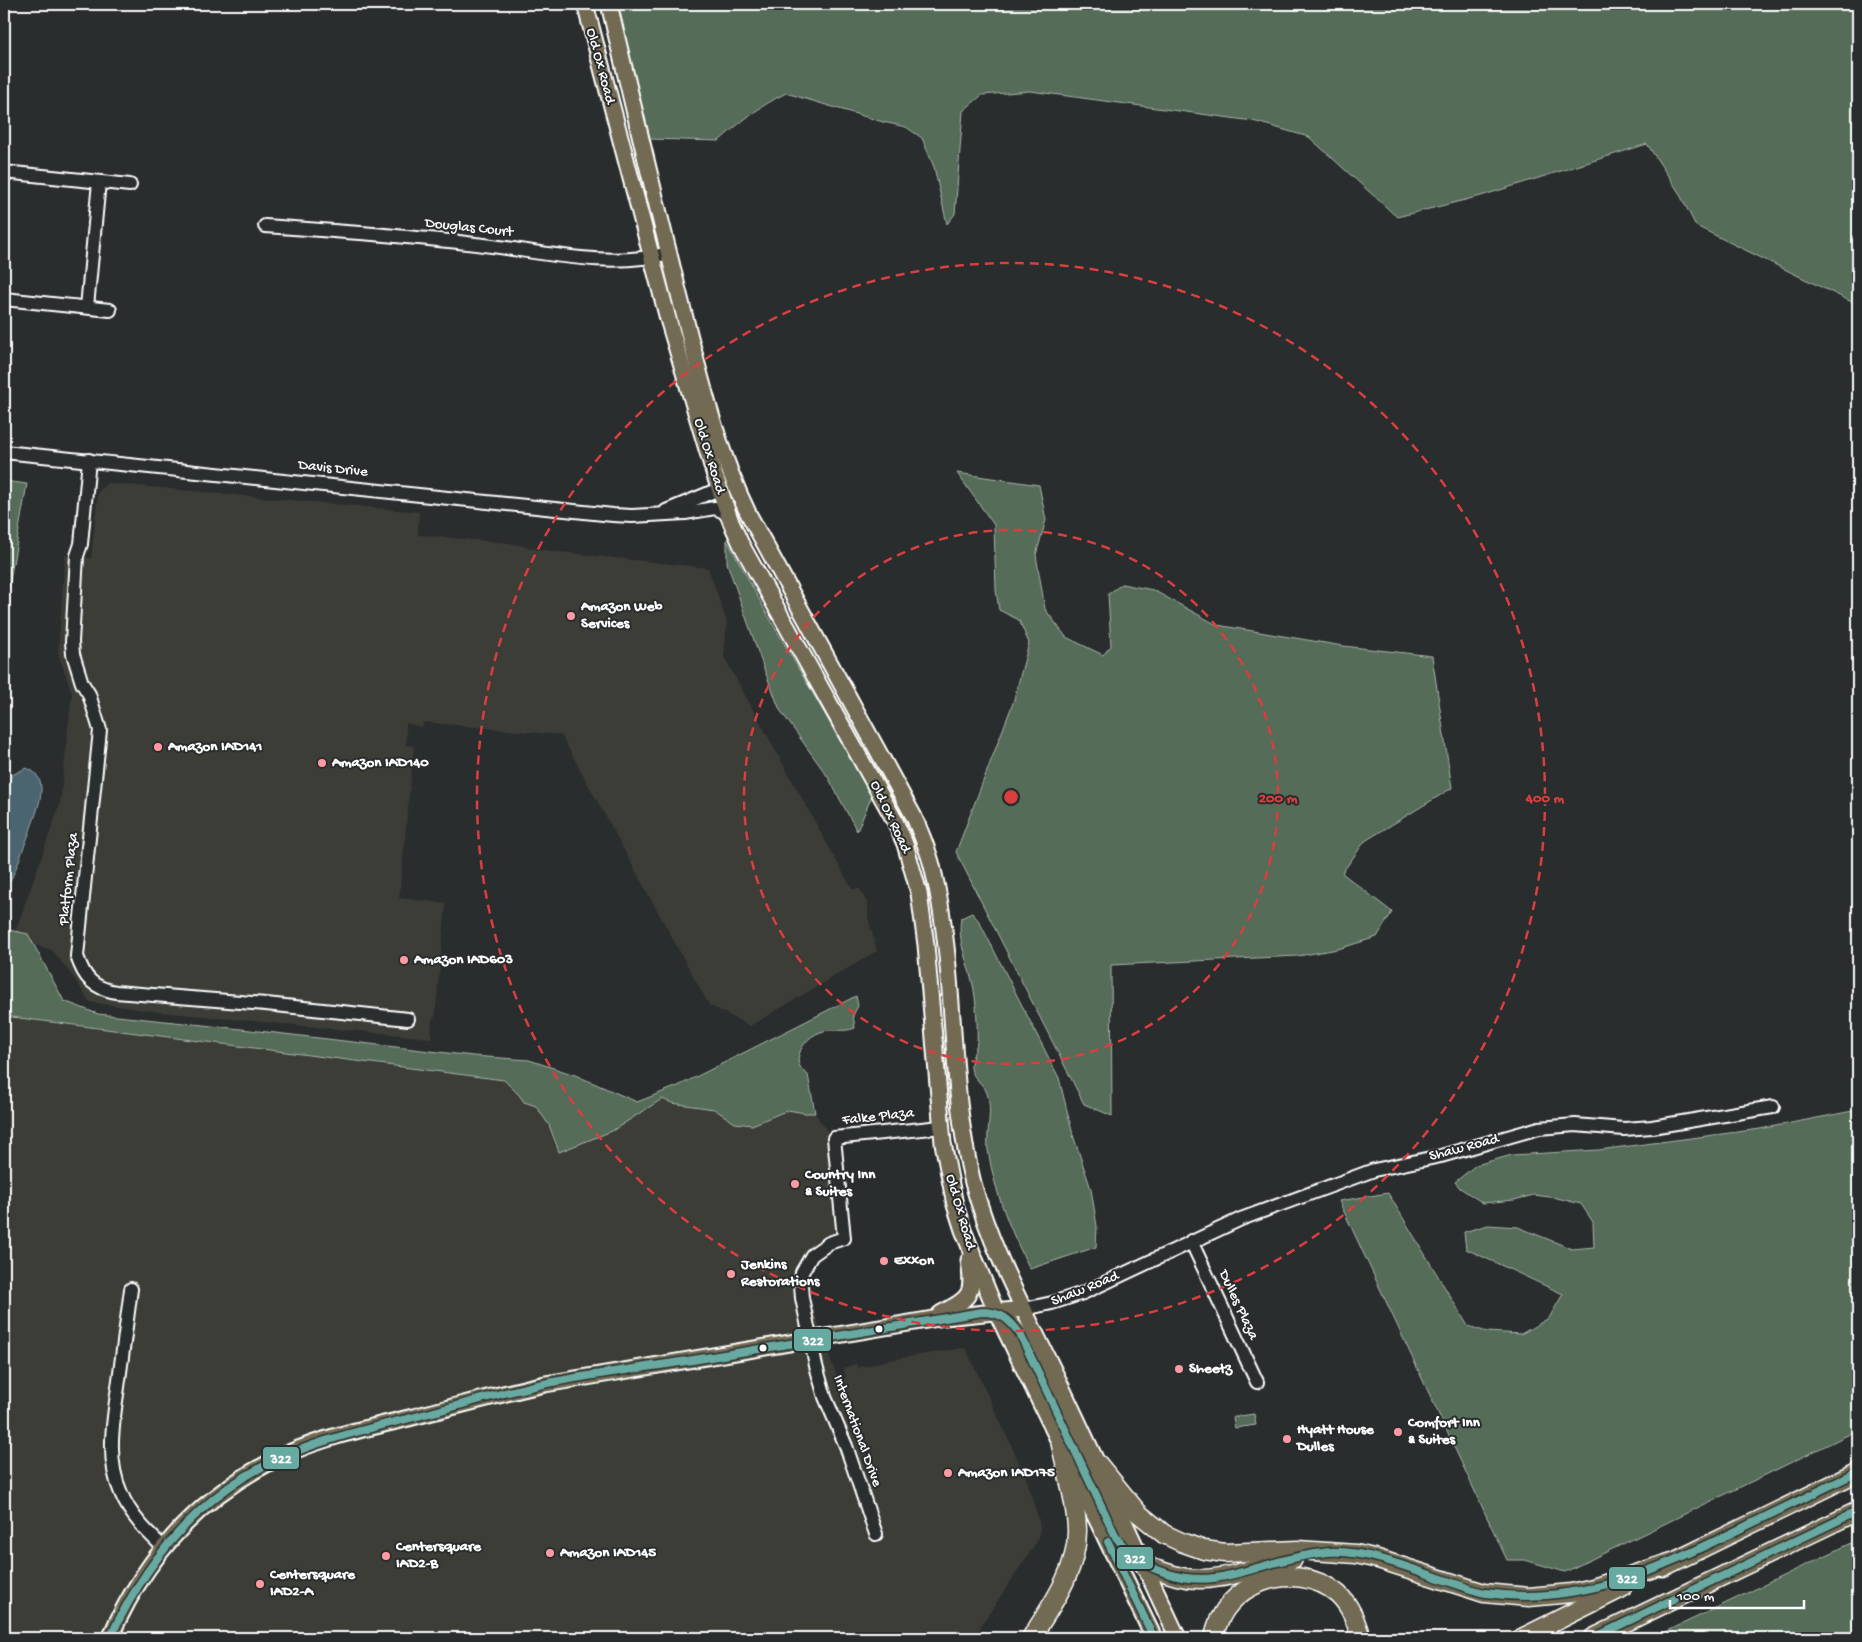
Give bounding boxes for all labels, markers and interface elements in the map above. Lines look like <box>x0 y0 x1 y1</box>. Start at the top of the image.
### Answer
street label: Old Ox Road <box>581 26 619 107</box>
street label: Douglas Court <box>423 214 516 242</box>
street label: Old Ox Road <box>689 416 729 497</box>
street label: Davis Drive <box>296 456 369 482</box>
place label: Amazon Web Services <box>580 598 662 633</box>
marker: Amazon Web Services <box>565 610 577 622</box>
place label: Amazon IAD141 <box>167 738 262 756</box>
marker: Amazon IAD141 <box>152 741 164 753</box>
place label: Amazon IAD140 <box>331 754 429 772</box>
marker: Amazon IAD140 <box>316 757 328 769</box>
street label: Old Ox Road <box>865 778 915 857</box>
centre of rings <box>1002 788 1020 806</box>
text: 200 m <box>1259 790 1298 808</box>
text: 400 m <box>1525 790 1565 808</box>
street label: Platform Plaza <box>55 831 83 927</box>
place label: Amazon IAD603 <box>413 951 513 969</box>
marker: Amazon IAD603 <box>398 954 410 966</box>
street label: Falke Plaza <box>840 1104 915 1130</box>
street label: Shaw Road <box>1427 1130 1502 1166</box>
place label: Country Inn & Suites <box>804 1166 876 1201</box>
street label: Old Ox Road <box>941 1172 980 1253</box>
marker: Country Inn & Suites <box>789 1178 801 1190</box>
place label: Exxon <box>894 1252 935 1270</box>
marker: Exxon <box>878 1255 890 1267</box>
place label: Jenkins Restorations <box>740 1256 821 1291</box>
street label: Dulles Plaza <box>1214 1266 1262 1343</box>
street label: Shaw Road <box>1049 1267 1123 1311</box>
marker: Jenkins Restorations <box>725 1268 737 1280</box>
unlabelled marker <box>874 1324 884 1334</box>
line badge: 322 <box>793 1328 832 1352</box>
text: 322 <box>802 1334 824 1351</box>
unlabelled marker <box>758 1343 768 1353</box>
place label: Sheetz <box>1189 1360 1234 1378</box>
marker: Sheetz <box>1173 1363 1185 1375</box>
street label: International Drive <box>828 1373 886 1490</box>
place label: Comfort Inn & Suites <box>1407 1414 1481 1449</box>
place label: Hyatt House Dulles <box>1295 1421 1375 1456</box>
marker: Comfort Inn & Suites <box>1392 1426 1404 1438</box>
marker: Hyatt House Dulles <box>1281 1433 1293 1445</box>
line badge: 322 <box>262 1446 300 1470</box>
text: 322 <box>270 1452 292 1469</box>
place label: Amazon IAD175 <box>957 1464 1055 1482</box>
marker: Amazon IAD175 <box>942 1467 954 1479</box>
place label: Centersquare IAD2-B <box>395 1538 482 1573</box>
place label: Amazon IAD145 <box>559 1544 656 1562</box>
line badge: 322 <box>1116 1546 1154 1570</box>
marker: Amazon IAD145 <box>544 1547 556 1559</box>
marker: Centersquare IAD2-B <box>380 1550 392 1562</box>
text: 322 <box>1124 1552 1146 1569</box>
place label: Centersquare IAD2-A <box>269 1566 356 1601</box>
line badge: 322 <box>1608 1566 1646 1590</box>
text: 322 <box>1616 1572 1638 1589</box>
scale bar <box>1670 1577 1803 1609</box>
marker: Centersquare IAD2-A <box>254 1578 266 1590</box>
text: 100 m <box>1676 1588 1715 1606</box>

